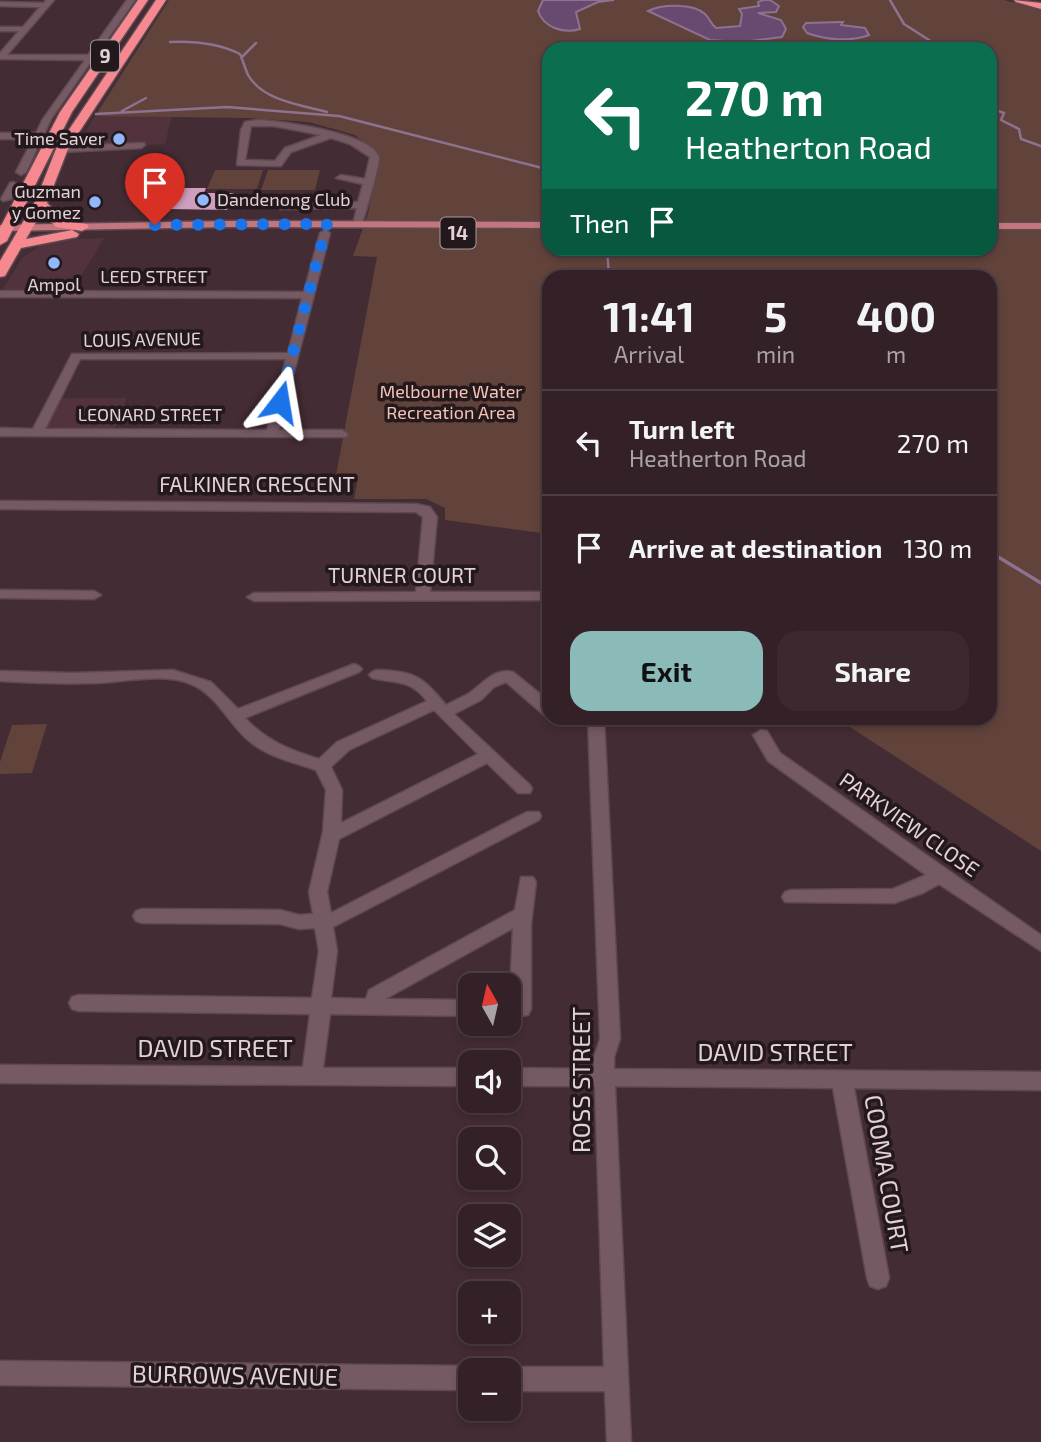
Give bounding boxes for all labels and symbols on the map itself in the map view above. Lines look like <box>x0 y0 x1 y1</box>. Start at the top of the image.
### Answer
road number: 9 <box>91 40 119 72</box>
place label: Time Saver <box>14 127 105 149</box>
marker: Time Saver <box>111 131 127 147</box>
pin <box>125 153 185 225</box>
place label: Guzman y Gomez <box>12 180 81 223</box>
place label: Dandenong Club <box>217 188 351 210</box>
marker: Dandenong Club <box>195 192 211 208</box>
marker: Guzman y Gomez <box>87 194 103 210</box>
road number: 14 <box>440 218 476 248</box>
marker: Ampol <box>46 255 62 271</box>
street label: LEED STREET <box>100 265 208 287</box>
place label: Ampol <box>28 273 81 295</box>
street label: LOUIS AVENUE <box>83 327 201 351</box>
position arrow <box>243 365 317 439</box>
park label: Melbourne Water Recreation Area <box>379 380 523 423</box>
street label: LEONARD STREET <box>78 403 223 425</box>
street label: FALKINER CRESCENT <box>159 471 355 496</box>
street label: TURNER COURT <box>328 562 476 587</box>
street label: PARKVIEW CLOSE <box>835 766 984 881</box>
north arrow <box>458 973 522 1036</box>
street label: ROSS STREET <box>566 1007 595 1153</box>
street label: DAVID STREET <box>137 1033 293 1062</box>
street label: DAVID STREET <box>697 1037 853 1066</box>
street label: COOMA COURT <box>859 1092 916 1255</box>
street label: BURROWS AVENUE <box>132 1358 338 1391</box>

